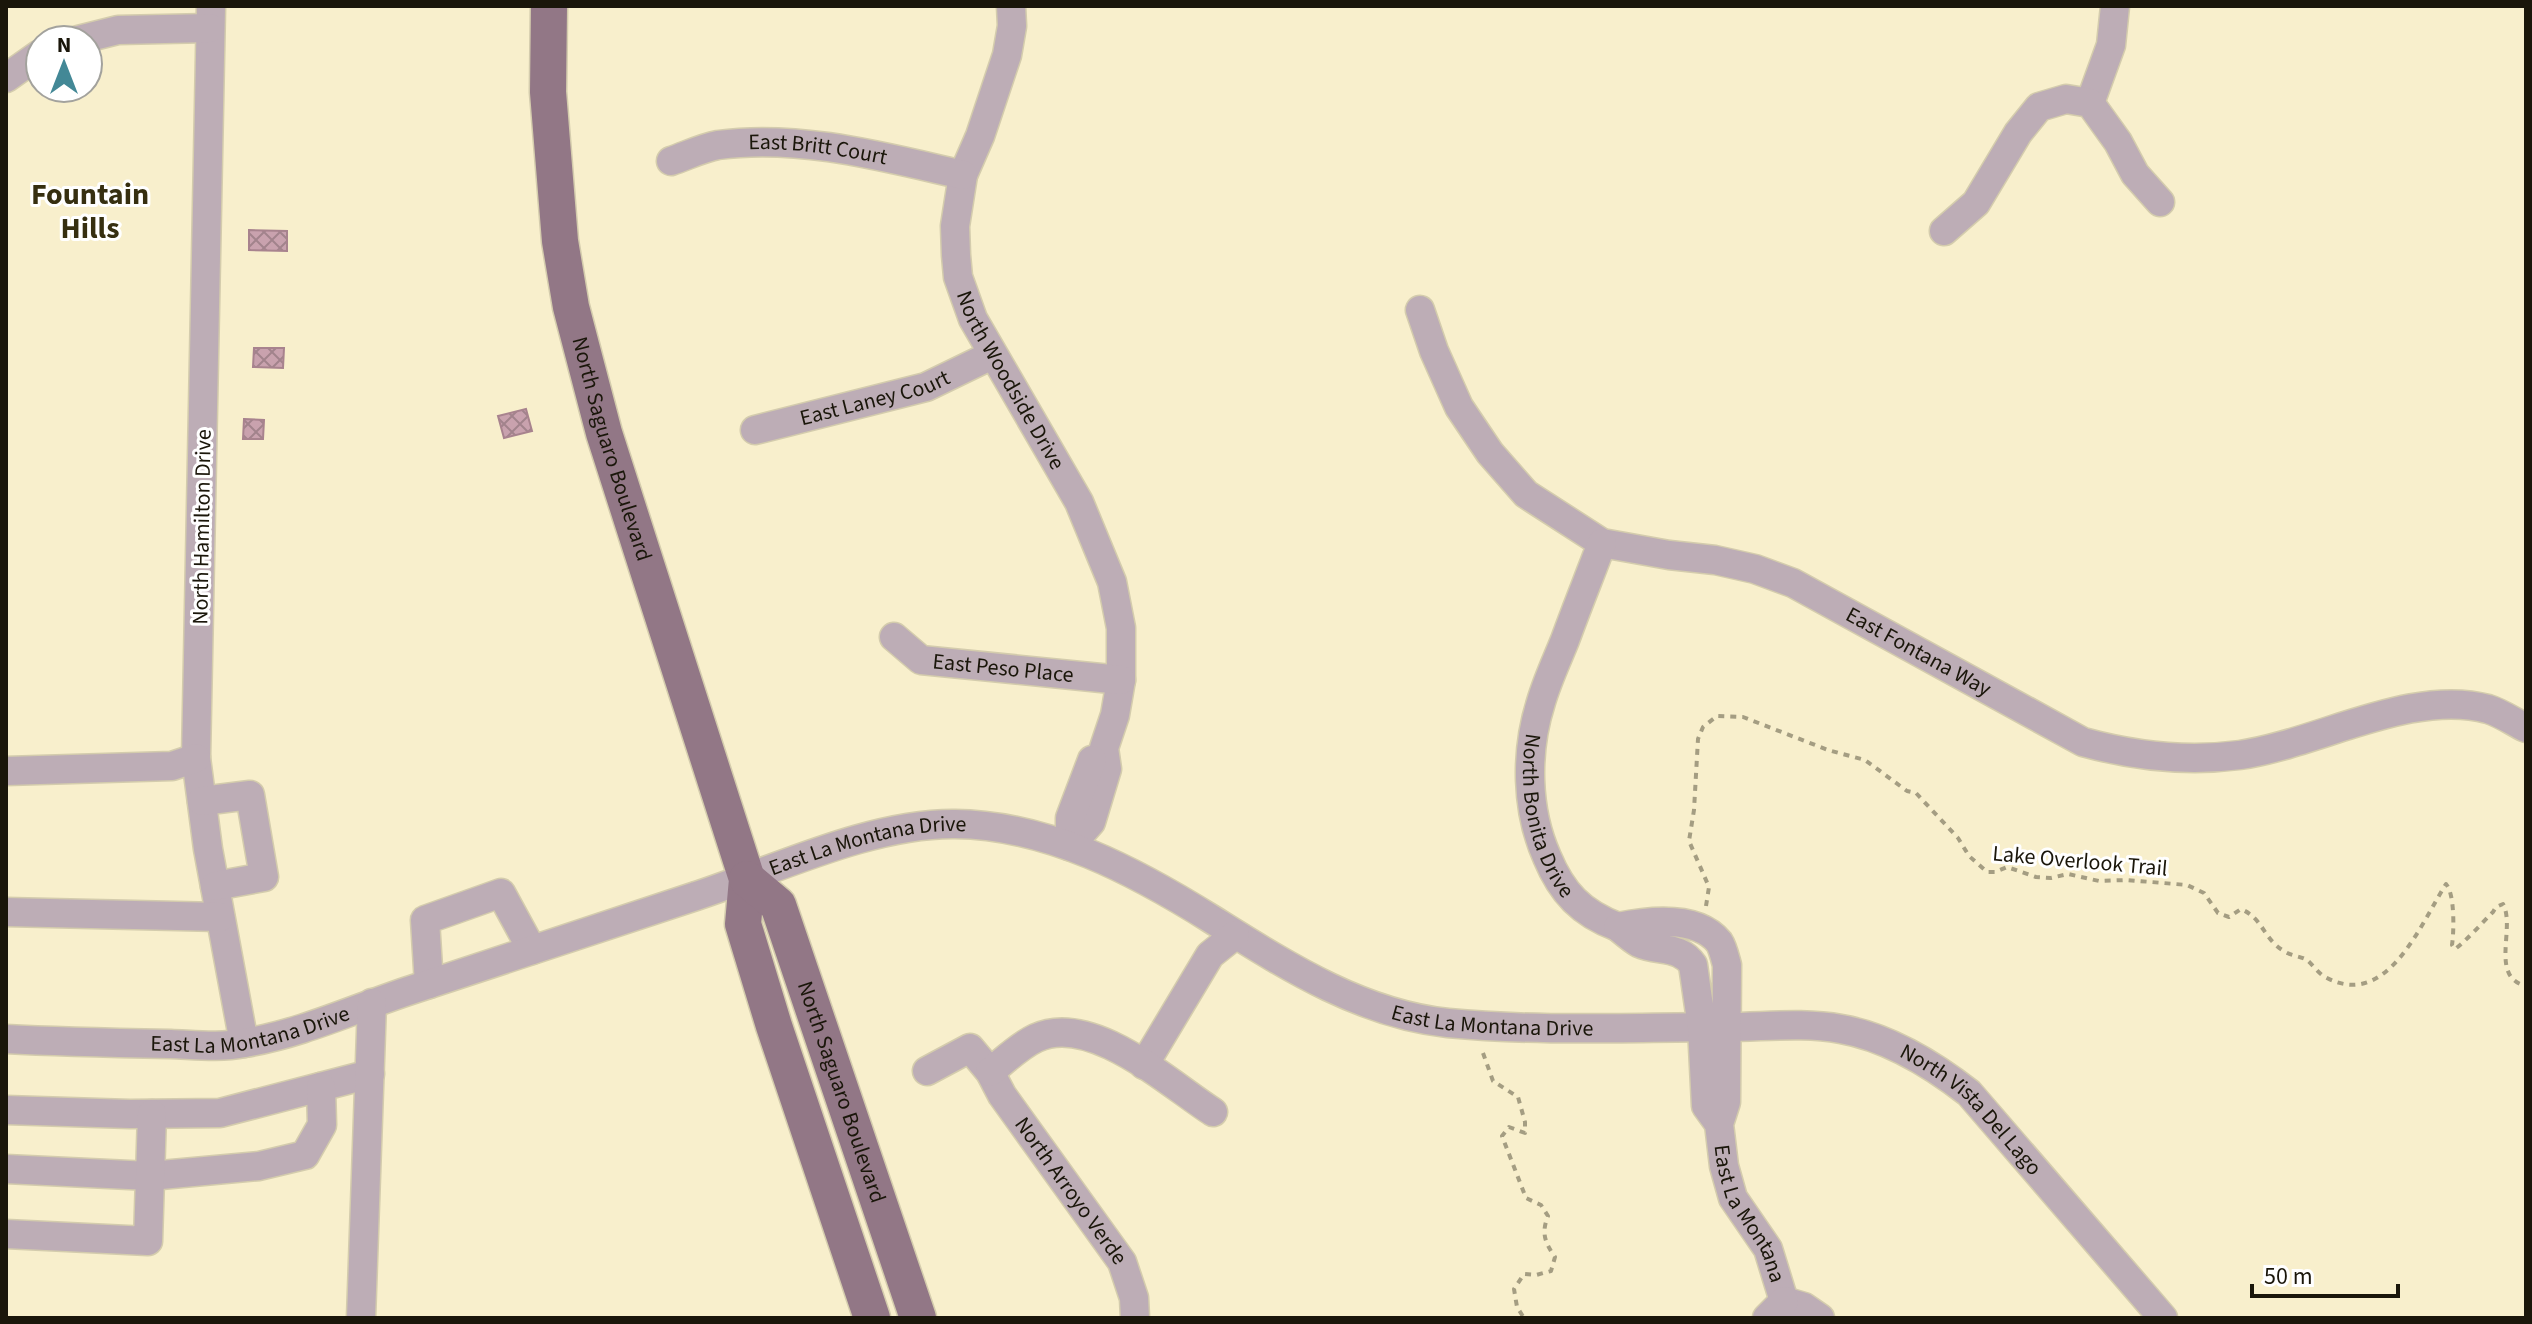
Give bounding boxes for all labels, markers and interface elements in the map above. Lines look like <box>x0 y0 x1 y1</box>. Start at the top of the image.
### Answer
north arrow <box>24 24 104 104</box>
text: N <box>57 29 71 61</box>
street label: East Britt Court <box>748 126 891 173</box>
district label: Fountain Hills <box>31 173 149 250</box>
street label: North Woodside Drive <box>948 286 1073 476</box>
street label: North Saguaro Boulevard <box>563 333 660 565</box>
street label: East Laney Court <box>796 361 956 434</box>
street label: North Hamilton Drive <box>184 429 220 625</box>
street label: East Fontana Way <box>1840 599 1998 705</box>
street label: East Peso Place <box>931 645 1075 691</box>
street label: North Bonita Drive <box>1514 731 1582 905</box>
street label: East La Montana Drive <box>764 808 967 884</box>
street label: Lake Overlook Trail <box>1991 837 2169 885</box>
street label: North Saguaro Boulevard <box>789 977 894 1207</box>
street label: East La Montana Drive <box>1388 996 1594 1044</box>
street label: East La Montana Drive <box>150 997 354 1062</box>
street label: North Vista Del Lago <box>1894 1036 2049 1183</box>
street label: North Arroyo Verde <box>1007 1110 1135 1272</box>
street label: East La Montana <box>1706 1143 1793 1286</box>
scale bar <box>2252 1248 2398 1298</box>
text: 50 m <box>2264 1259 2313 1294</box>

